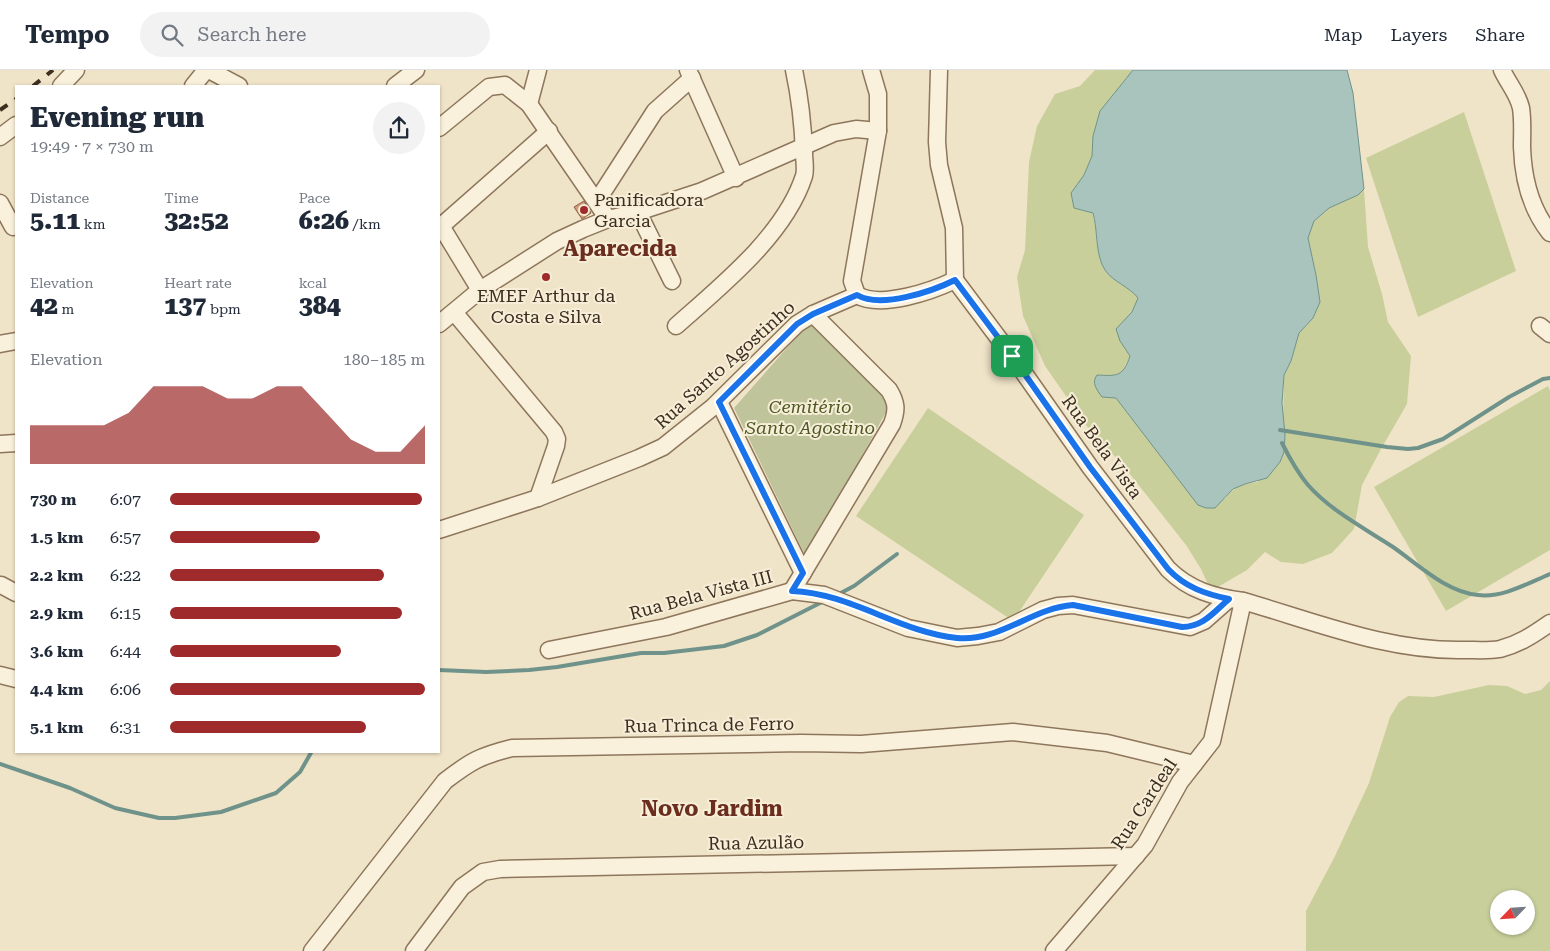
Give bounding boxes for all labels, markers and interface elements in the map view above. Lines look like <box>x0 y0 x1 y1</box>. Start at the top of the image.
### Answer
search box <box>140 12 490 57</box>
text: Tempo <box>25 21 110 49</box>
icon: search <box>158 21 186 49</box>
text: Search here <box>198 23 306 46</box>
text: Map <box>1324 24 1363 45</box>
text: Layers <box>1391 24 1447 45</box>
text: Share <box>1475 24 1525 45</box>
text: Evening run <box>30 101 204 134</box>
button: share <box>373 102 425 154</box>
text: 19:49 · 7 × 730 m <box>30 137 154 156</box>
place label: Panificadora Garcia <box>594 189 704 231</box>
text: Distance <box>30 190 89 206</box>
text: Time <box>164 190 199 206</box>
text: Pace <box>299 190 330 206</box>
marker: Panificadora Garcia <box>578 204 590 216</box>
text: 5.11 <box>30 206 80 235</box>
text: 32:52 <box>164 206 229 235</box>
text: 6:26 <box>299 206 349 235</box>
text: km <box>80 216 106 232</box>
text: /km <box>349 216 381 232</box>
district label: Aparecida <box>563 236 677 261</box>
marker: EMEF Arthur da Costa e Silva <box>540 271 552 283</box>
text: Elevation <box>30 275 93 291</box>
text: Heart rate <box>164 275 232 291</box>
text: kcal <box>299 275 327 291</box>
place label: EMEF Arthur da Costa e Silva <box>477 285 615 327</box>
text: 42 <box>30 291 58 320</box>
text: 137 <box>164 291 206 320</box>
text: 384 <box>299 291 341 320</box>
street label: Rua Santo Agostinho <box>650 296 799 433</box>
text: m <box>58 301 74 317</box>
text: bpm <box>206 301 241 317</box>
pin <box>991 335 1033 377</box>
icon: arrive <box>998 342 1026 370</box>
text: Elevation <box>30 350 103 369</box>
text: 180–185 m <box>343 350 425 369</box>
street label: Rua Bela Vista <box>1058 391 1147 503</box>
park label: Cemitério Santo Agostino <box>744 396 875 438</box>
text: 730 m <box>30 490 76 509</box>
text: 6:07 <box>110 490 141 509</box>
text: 1.5 km <box>30 528 83 547</box>
text: 6:57 <box>110 528 141 547</box>
street label: Rua Bela Vista III <box>627 565 775 624</box>
text: 2.2 km <box>30 566 83 585</box>
text: 6:22 <box>110 566 141 585</box>
text: 2.9 km <box>30 604 83 623</box>
text: 6:15 <box>110 604 141 623</box>
text: 3.6 km <box>30 642 83 661</box>
text: 6:44 <box>110 642 141 661</box>
text: 4.4 km <box>30 680 83 699</box>
text: 6:06 <box>110 680 141 699</box>
street label: Rua Trinca de Ferro <box>624 713 794 736</box>
text: 5.1 km <box>30 718 83 737</box>
text: 6:31 <box>110 718 141 737</box>
street label: Rua Cardeal <box>1106 754 1181 853</box>
district label: Novo Jardim <box>641 796 783 821</box>
street label: Rua Azulão <box>708 831 804 854</box>
north arrow <box>1490 890 1535 935</box>
map controls <box>1490 890 1535 935</box>

